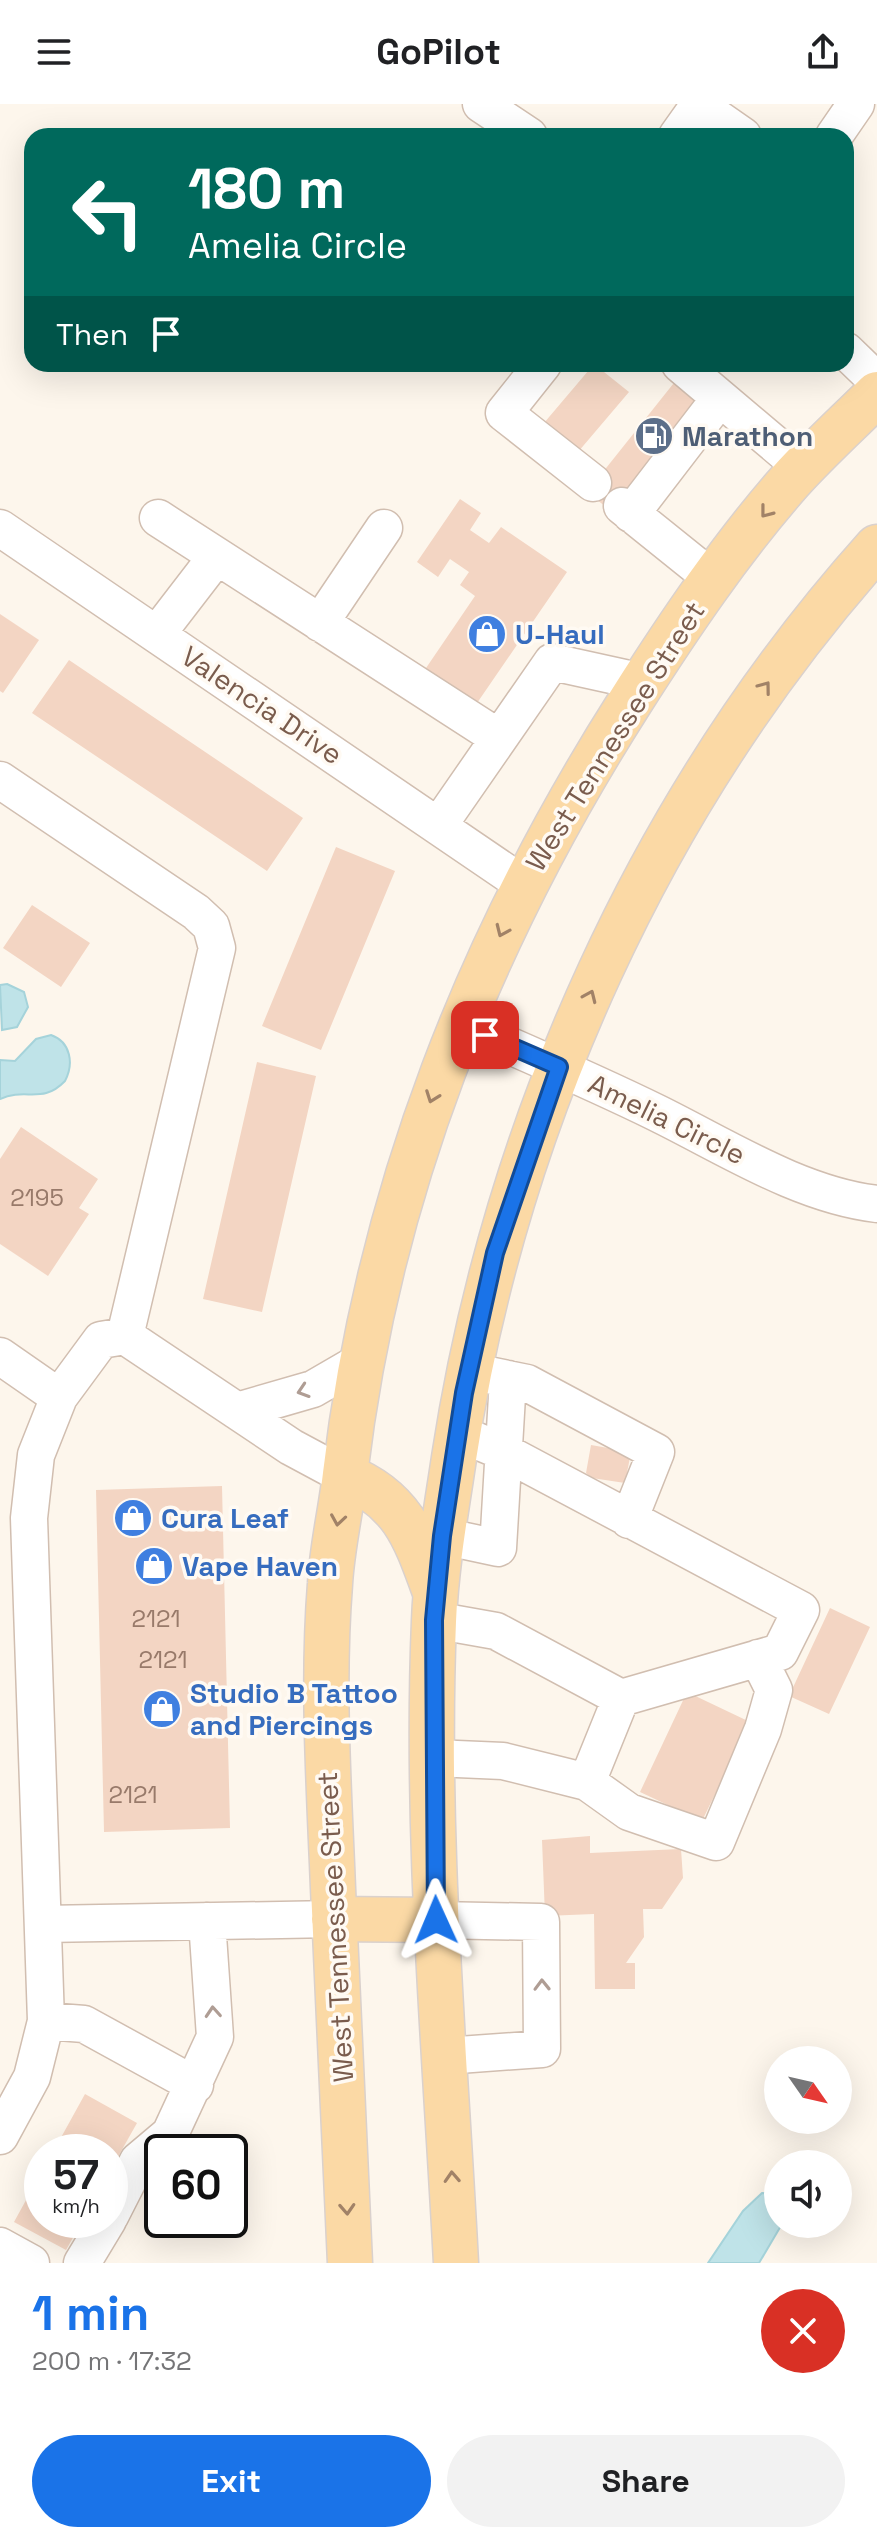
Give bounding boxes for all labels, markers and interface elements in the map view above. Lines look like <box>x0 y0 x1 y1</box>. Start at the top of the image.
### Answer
text: GoPilot <box>376 29 501 75</box>
icon: menu <box>32 30 76 74</box>
icon: share <box>801 30 845 74</box>
text: 180 m <box>188 153 345 224</box>
icon: left <box>56 160 160 264</box>
text: Amelia Circle <box>188 223 407 269</box>
icon: arrive <box>144 312 188 356</box>
text: Then <box>56 315 128 354</box>
fuel station icon: Marathon <box>633 415 675 457</box>
place label: Marathon <box>682 418 813 454</box>
one-way arrow <box>762 503 776 518</box>
street label: West Tennessee Street <box>517 595 713 877</box>
shop icon: U-Haul <box>466 613 508 655</box>
place label: U-Haul <box>515 616 605 652</box>
street label: Valencia Drive <box>174 638 350 772</box>
one-way arrow <box>755 681 769 696</box>
one-way arrow <box>496 923 512 937</box>
one-way arrow <box>581 990 597 1004</box>
pin <box>451 1001 519 1069</box>
icon: arrive <box>463 1013 507 1057</box>
street label: Amelia Circle <box>583 1065 751 1173</box>
one-way arrow <box>425 1089 442 1103</box>
house number: 2195 <box>10 1182 64 1213</box>
one-way arrow <box>296 1382 310 1398</box>
shop icon: Cura Leaf <box>112 1497 154 1539</box>
place label: Cura Leaf <box>161 1500 289 1536</box>
one-way arrow <box>330 1513 347 1526</box>
shop icon: Vape Haven <box>133 1545 175 1587</box>
place label: Vape Haven <box>182 1548 338 1584</box>
house number: 2121 <box>131 1603 181 1634</box>
house number: 2121 <box>138 1644 188 1675</box>
place label: Studio B Tattoo and Piercings <box>190 1675 398 1743</box>
shop icon: Studio B Tattoo and Piercings <box>141 1688 183 1730</box>
street label: West Tennessee Street <box>309 1771 361 2083</box>
house number: 2121 <box>108 1779 158 1810</box>
position arrow <box>394 1878 478 1962</box>
one-way arrow <box>533 1978 550 1991</box>
one-way arrow <box>205 2005 222 2018</box>
north arrow <box>764 2046 852 2134</box>
map controls <box>764 2046 852 2238</box>
speed limit sign: 60 <box>144 2134 248 2238</box>
text: 57 <box>53 2150 99 2201</box>
button: sound <box>764 2150 852 2238</box>
one-way arrow <box>443 2170 460 2183</box>
text: km/h <box>52 2193 100 2219</box>
one-way arrow <box>339 2203 356 2215</box>
text: 1 min <box>32 2283 149 2344</box>
button: close <box>761 2289 845 2373</box>
text: 200 m · 17:32 <box>32 2344 192 2378</box>
button: Exit <box>32 2435 431 2527</box>
button: Share <box>447 2435 845 2527</box>

